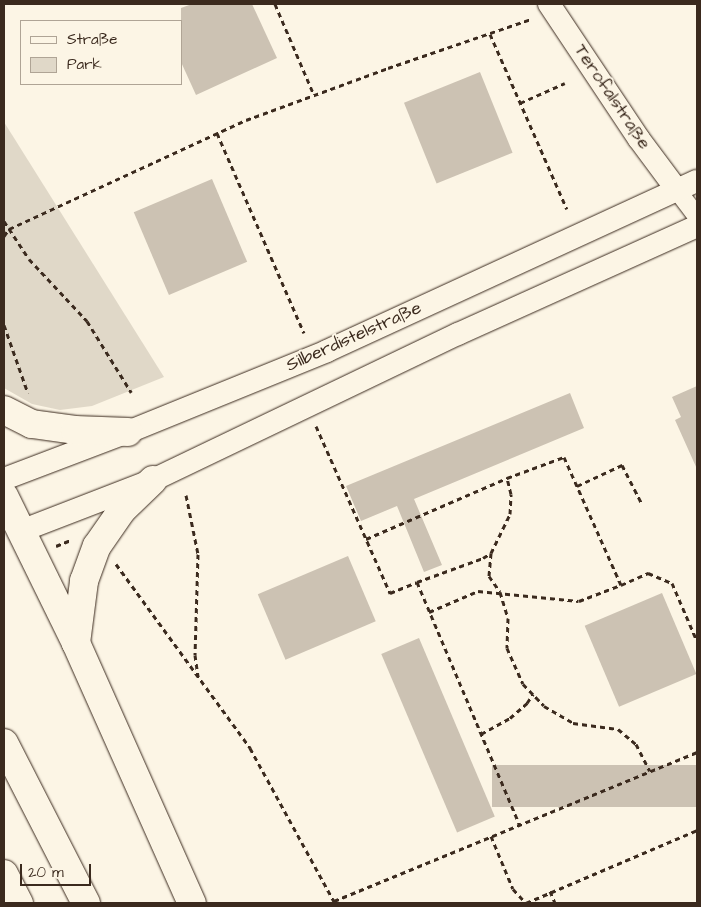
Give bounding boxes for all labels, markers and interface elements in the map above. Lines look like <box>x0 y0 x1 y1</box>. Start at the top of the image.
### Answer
legend <box>20 20 182 85</box>
text: Straße <box>67 29 117 50</box>
street label: Terofalstraße <box>569 41 655 153</box>
text: Park <box>67 54 102 75</box>
street label: Silberdistelstraße <box>283 298 425 376</box>
scale bar <box>22 854 94 886</box>
text: 20 m <box>28 862 64 883</box>

